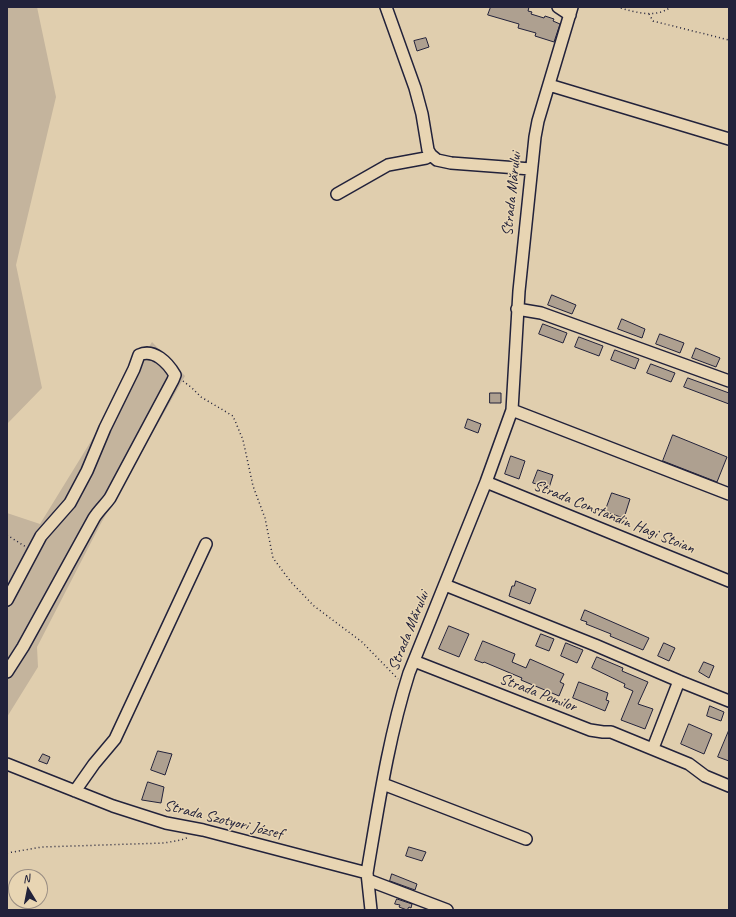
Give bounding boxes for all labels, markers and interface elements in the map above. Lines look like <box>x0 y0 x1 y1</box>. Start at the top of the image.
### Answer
street label: Strada Mărului <box>498 151 526 237</box>
street label: Strada Constandin Hagi Stoian <box>531 476 697 558</box>
street label: Strada Mărului <box>384 588 434 674</box>
street label: Strada Pomilor <box>497 669 579 717</box>
street label: Strada Szotyori József <box>162 796 284 844</box>
north arrow <box>8 869 48 909</box>
text: N <box>22 871 31 886</box>

